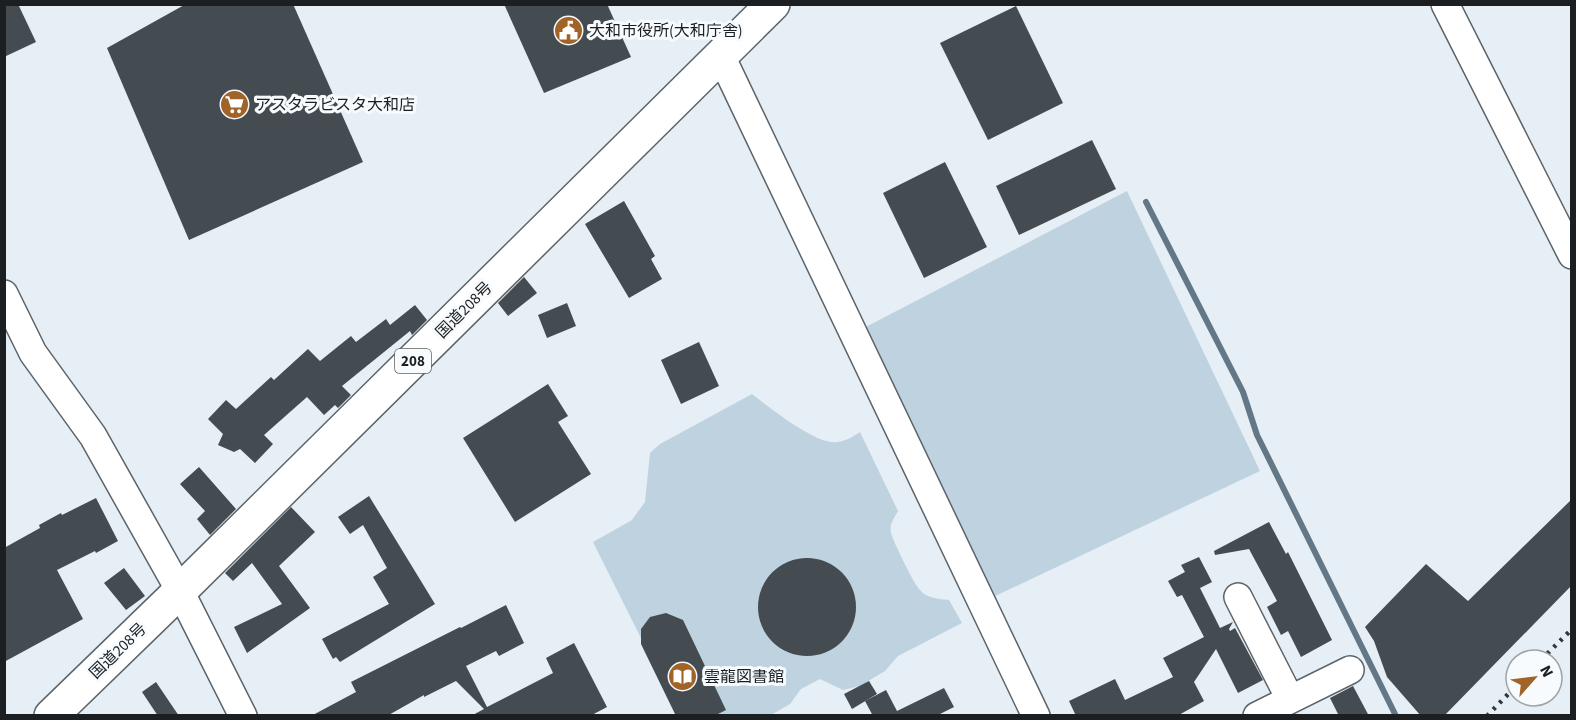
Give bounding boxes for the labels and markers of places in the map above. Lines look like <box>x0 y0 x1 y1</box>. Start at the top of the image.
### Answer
public building icon: 大和市役所(大和庁舎) <box>552 15 584 47</box>
place label: 大和市役所(大和庁舎) <box>589 20 743 42</box>
supermarket icon: アスタラビスタ大和店 <box>218 89 250 121</box>
place label: アスタラビスタ大和店 <box>255 94 415 116</box>
library icon: 雲龍図書館 <box>667 661 699 693</box>
place label: 雲龍図書館 <box>704 666 784 688</box>

